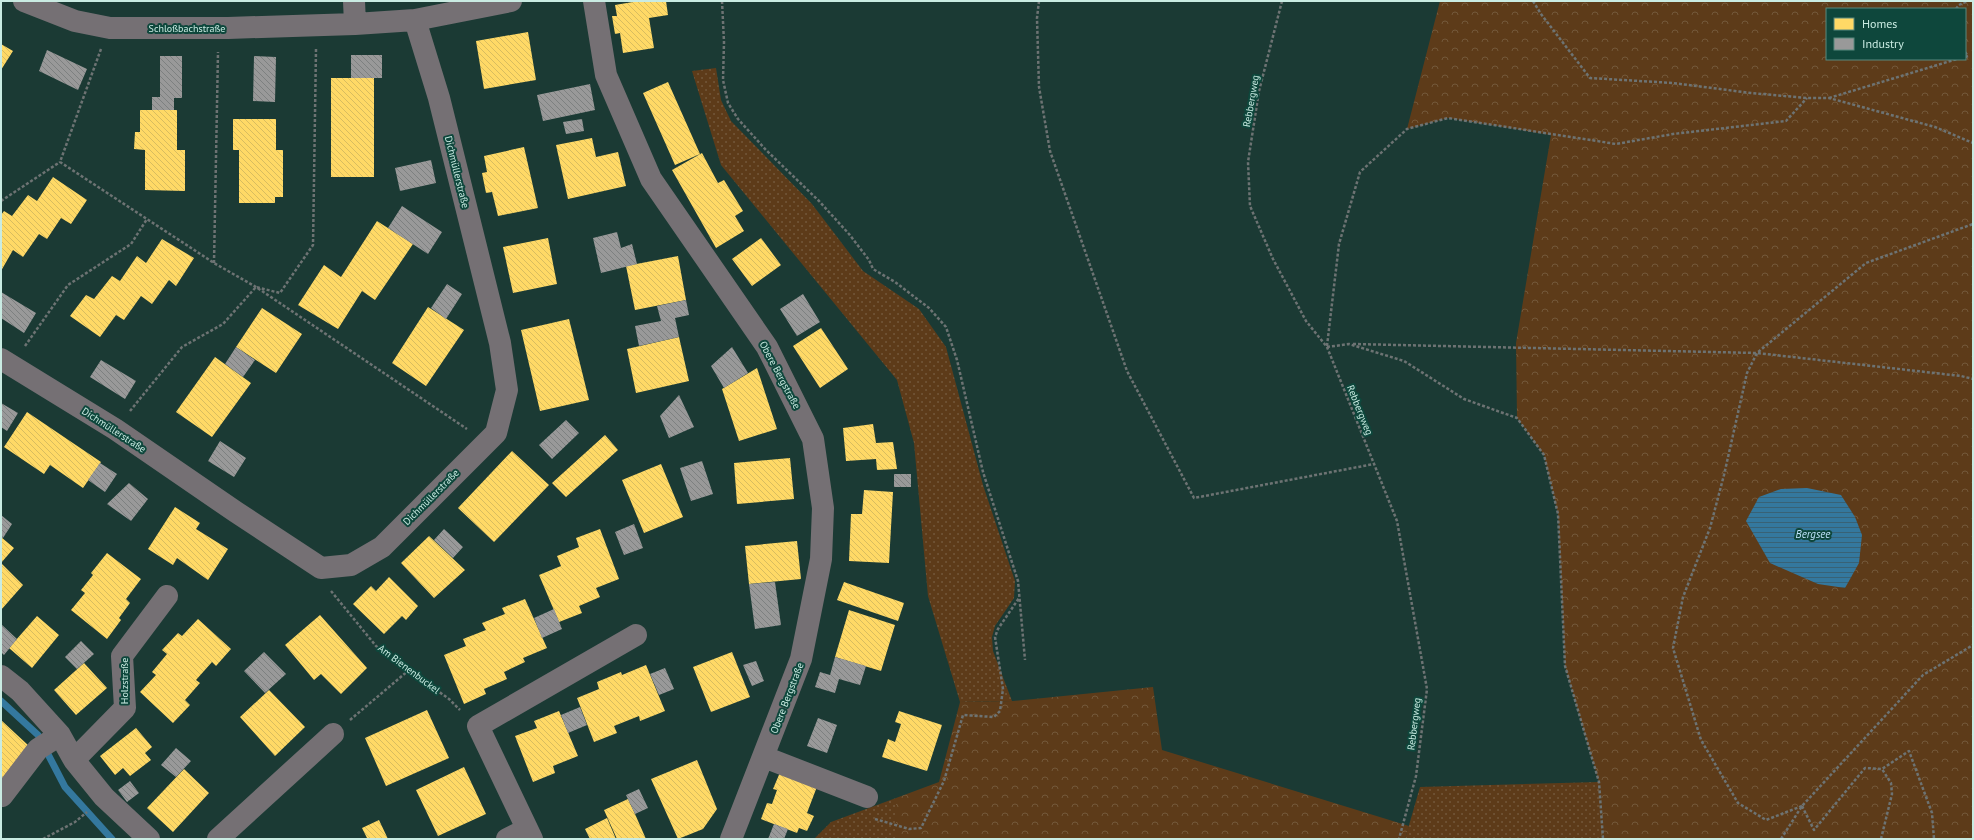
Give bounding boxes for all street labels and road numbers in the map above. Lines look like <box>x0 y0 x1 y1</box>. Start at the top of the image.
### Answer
street label: Schloßbachstraße <box>149 22 225 35</box>
street label: Rebbergweg <box>1240 74 1262 128</box>
street label: Dichmüllerstraße <box>442 135 472 209</box>
street label: Obere Bergstraße <box>757 339 803 411</box>
street label: Rebbergweg <box>1344 383 1376 437</box>
street label: Dichmüllerstraße <box>79 404 149 456</box>
street label: Dichmüllerstraße <box>400 466 462 528</box>
street label: Am Bienenbuckel <box>375 641 443 697</box>
street label: Holzstraße <box>118 658 131 704</box>
street label: Obere Bergstraße <box>767 661 807 735</box>
street label: Rebbergweg <box>1404 697 1424 751</box>

